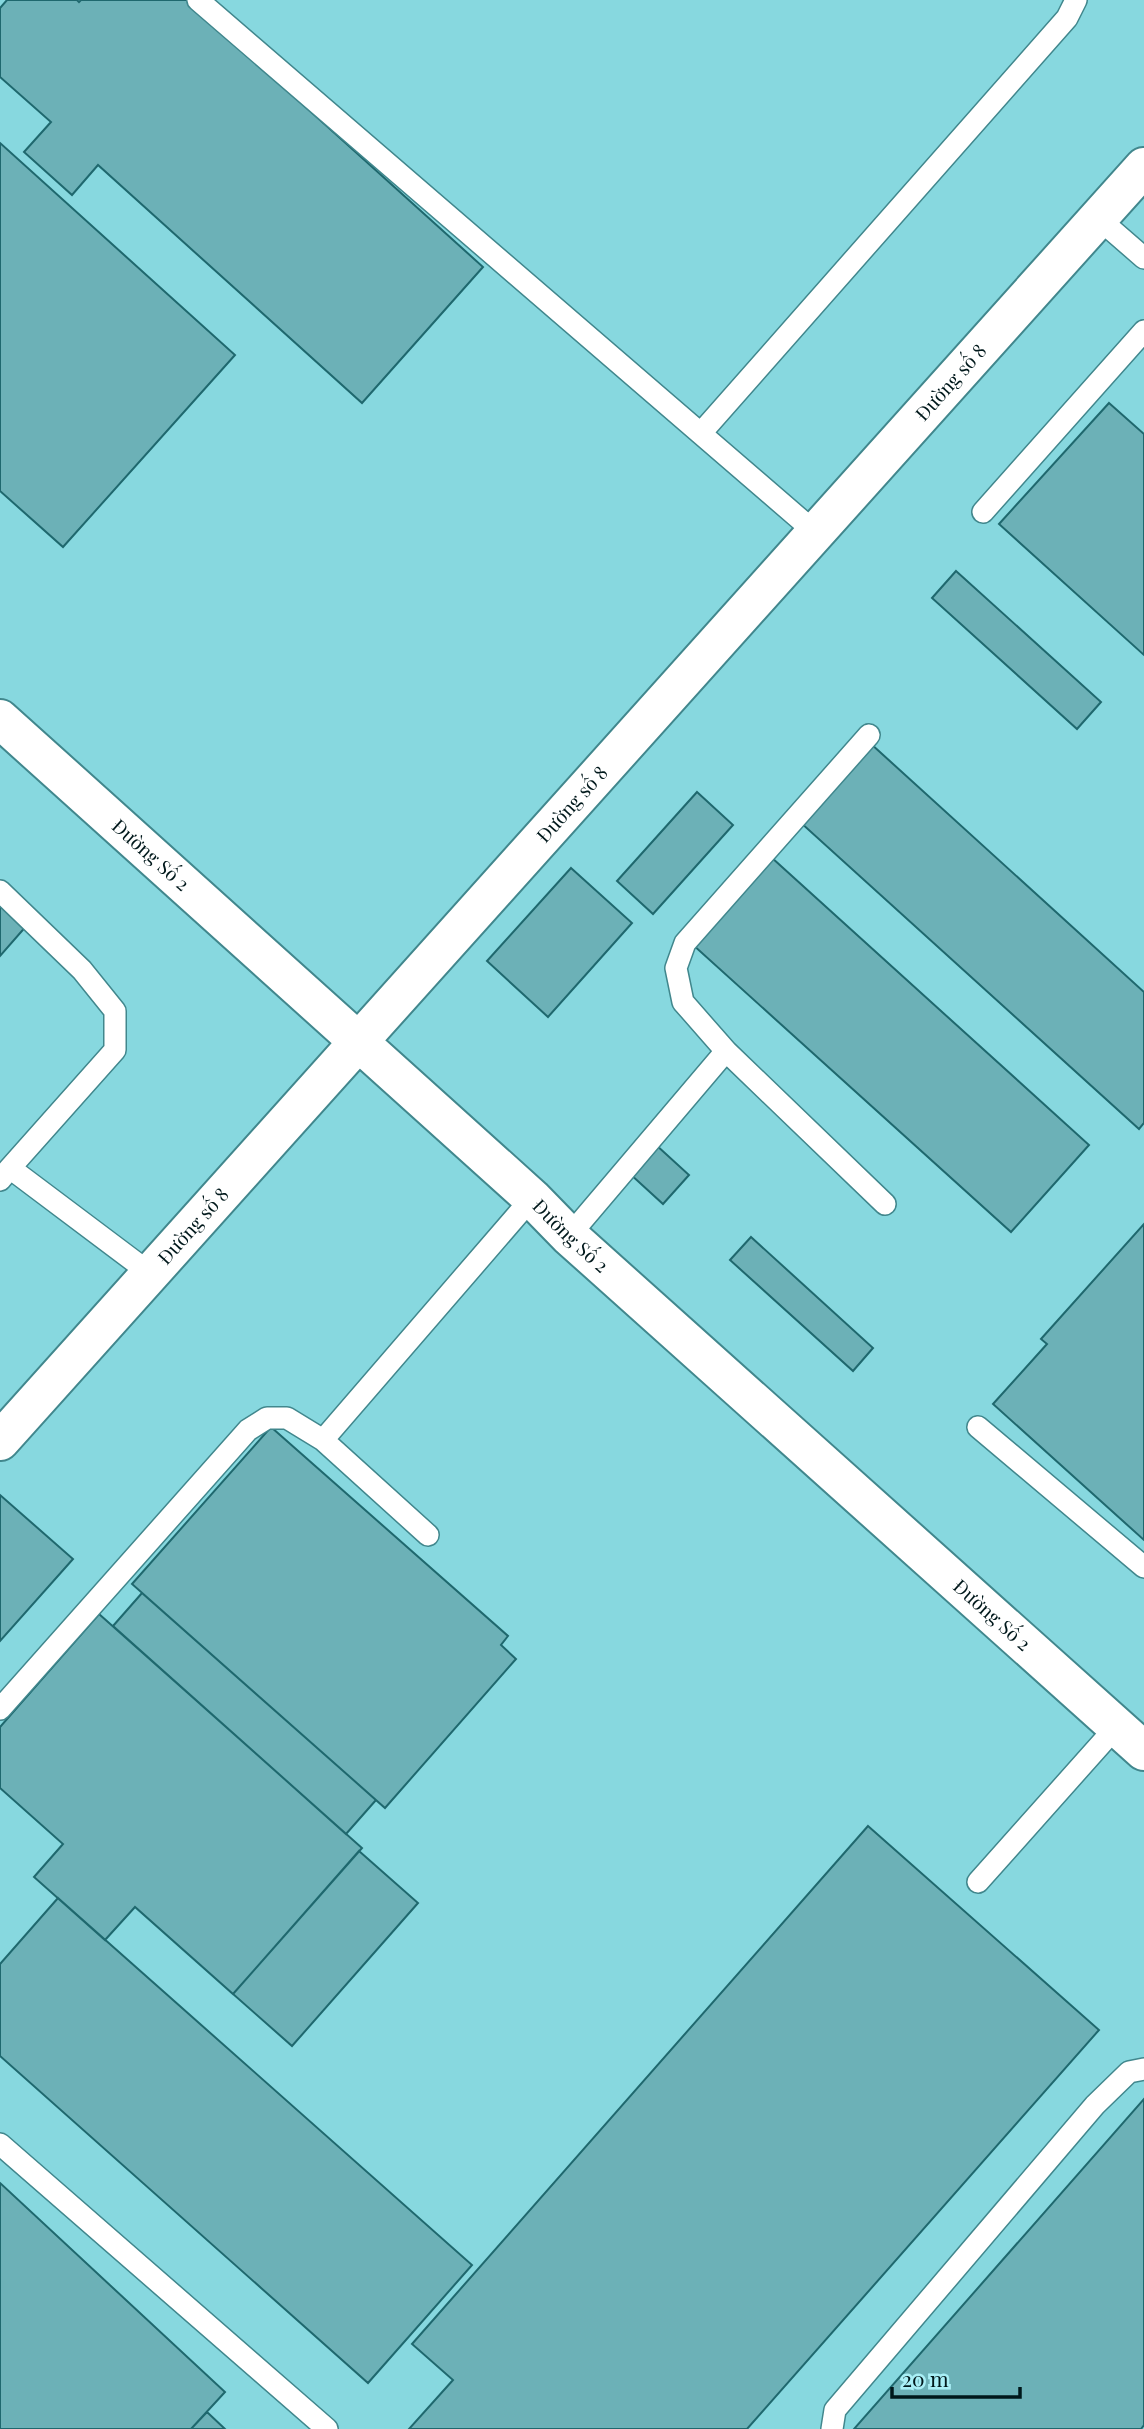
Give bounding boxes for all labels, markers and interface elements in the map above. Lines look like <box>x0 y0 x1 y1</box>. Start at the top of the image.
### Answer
street label: Đường số 8 <box>909 338 991 425</box>
street label: Đường số 8 <box>530 760 612 847</box>
street label: Đường Số 2 <box>107 812 196 896</box>
street label: Đường số 8 <box>151 1181 234 1269</box>
street label: Đường Số 2 <box>528 1193 615 1278</box>
street label: Đường Số 2 <box>949 1573 1037 1656</box>
scale bar <box>892 2356 1020 2400</box>
text: 20 m <box>902 2364 949 2392</box>

